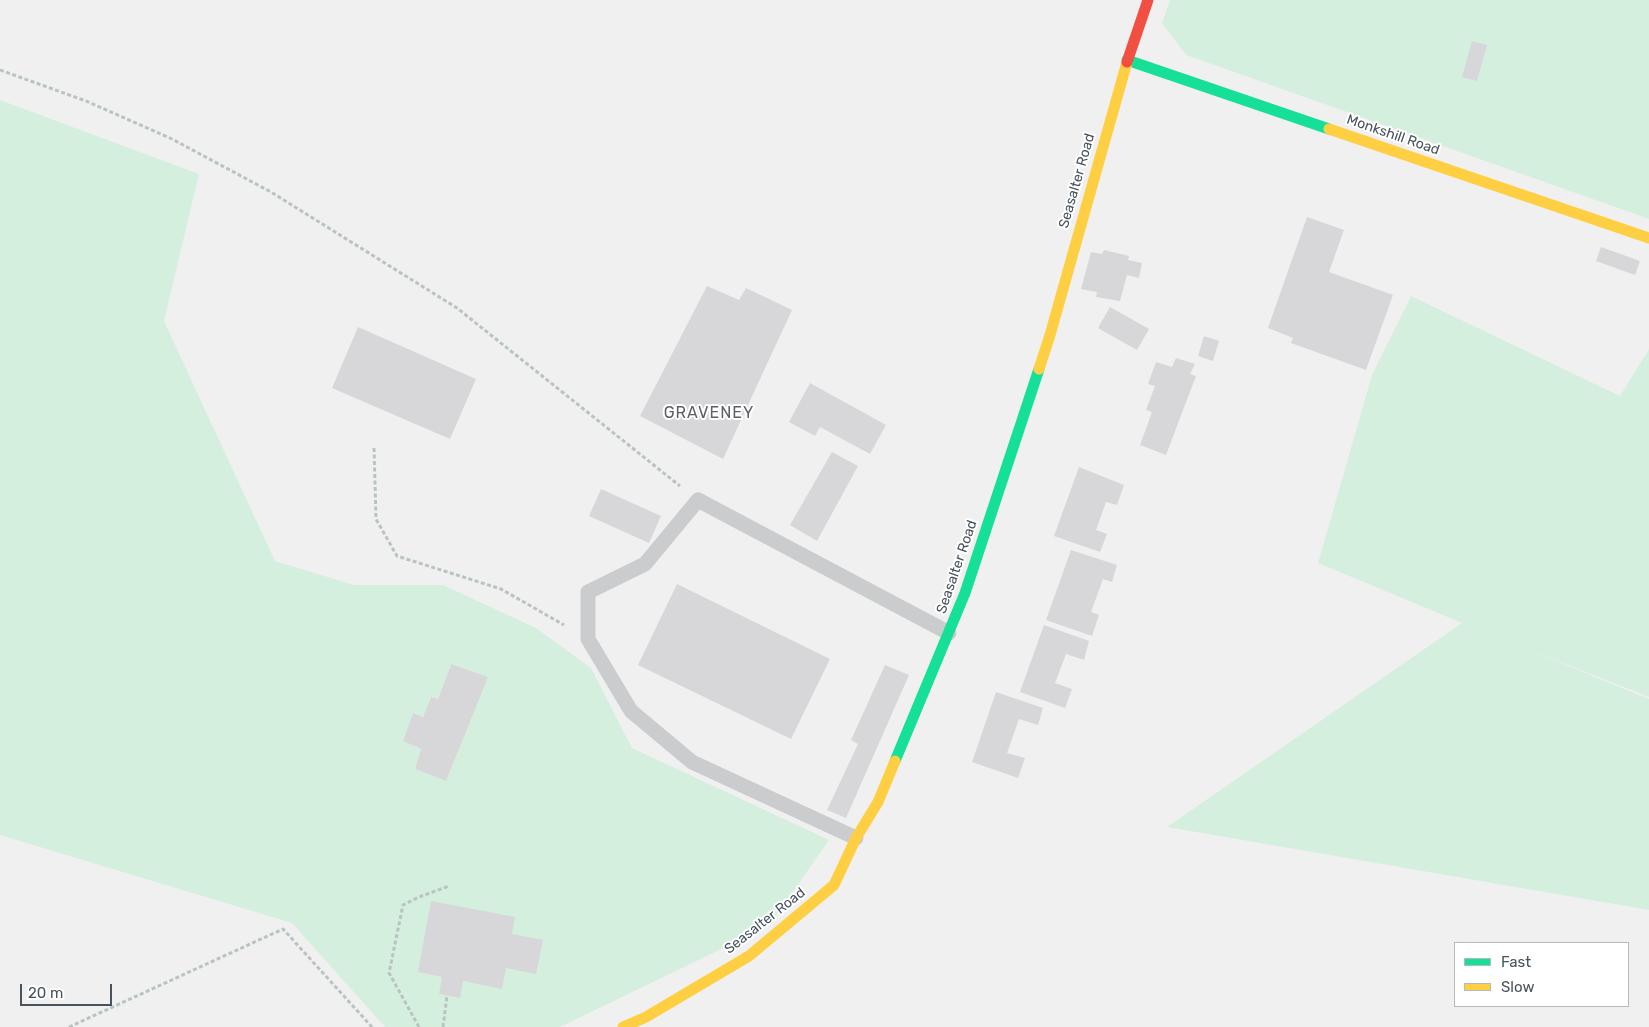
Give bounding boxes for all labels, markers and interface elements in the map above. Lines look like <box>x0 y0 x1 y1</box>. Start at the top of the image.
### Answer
street label: Monkshill Road <box>1344 111 1442 159</box>
street label: Seasalter Road <box>1055 132 1099 230</box>
district label: GRAVENEY <box>663 403 755 423</box>
street label: Seasalter Road <box>933 518 981 616</box>
street label: Seasalter Road <box>721 884 809 958</box>
legend <box>1454 942 1629 1007</box>
text: Fast <box>1501 953 1531 971</box>
scale bar <box>22 974 115 1006</box>
text: Slow <box>1501 978 1534 996</box>
text: 20 m <box>28 984 63 1002</box>

